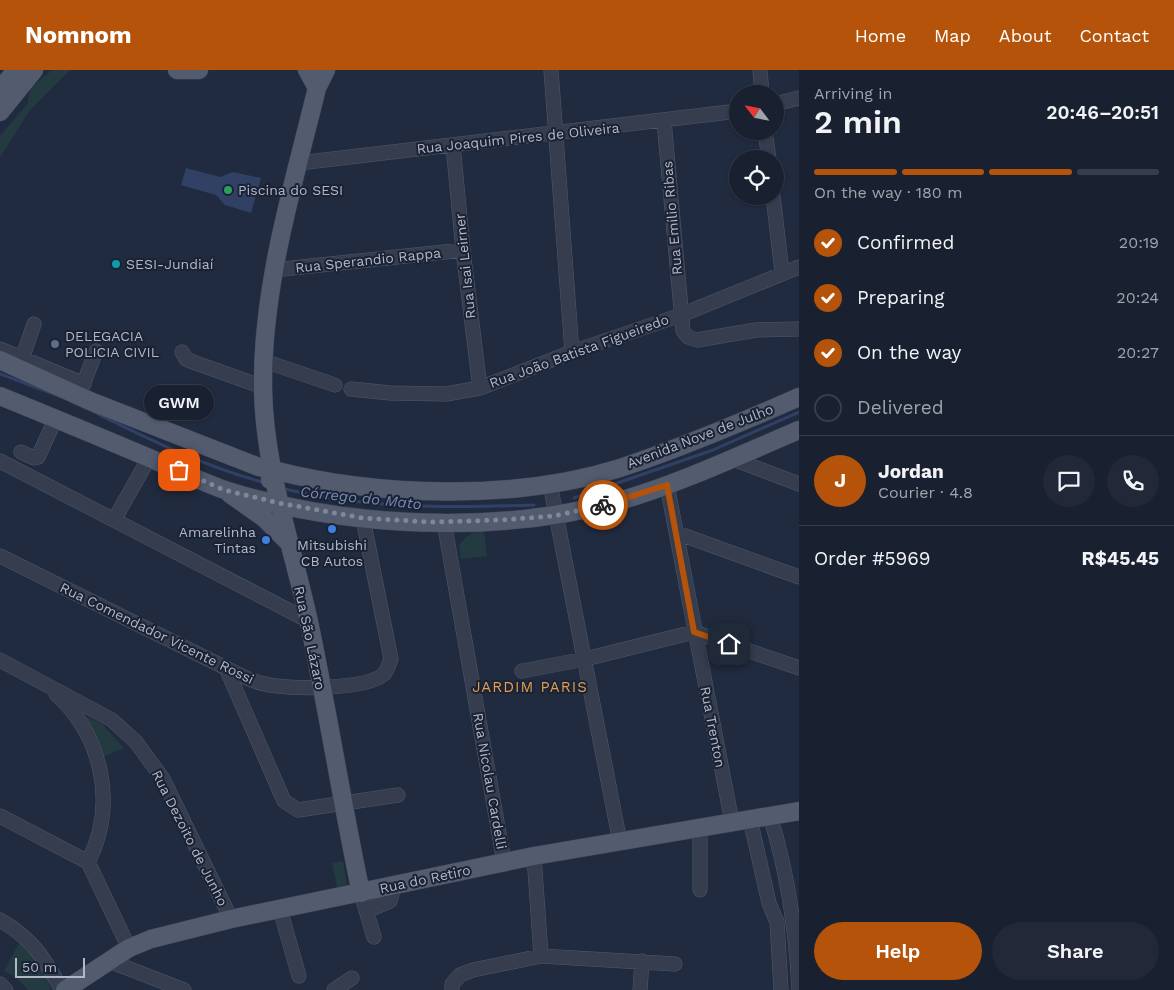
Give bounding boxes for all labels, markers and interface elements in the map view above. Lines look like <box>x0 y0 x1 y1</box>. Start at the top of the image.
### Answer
text: Nomnom <box>25 21 132 49</box>
text: Home <box>855 25 906 46</box>
text: Map <box>934 25 971 46</box>
text: About <box>999 25 1051 46</box>
text: Contact <box>1079 25 1149 46</box>
text: Arriving in <box>814 84 892 103</box>
north arrow <box>729 85 784 140</box>
map controls <box>729 85 784 205</box>
text: 20:46–20:51 <box>1046 101 1159 124</box>
text: 2 min <box>814 103 902 141</box>
street label: Rua Joaquim Pires de Oliveira <box>416 119 620 157</box>
button: locate <box>729 150 784 205</box>
street label: Rua Emílio Ribas <box>659 160 685 276</box>
place label: Piscina do SESI <box>238 182 343 198</box>
text: On the way · 180 m <box>814 183 962 202</box>
marker: Piscina do SESI <box>222 184 234 196</box>
street label: Rua Isai Leirner <box>451 212 479 320</box>
icon: check <box>814 229 842 257</box>
text: Confirmed <box>857 231 954 254</box>
text: 20:19 <box>1119 233 1159 252</box>
street label: Rua Sperandio Rappa <box>294 244 442 276</box>
place label: SESI-Jundiaí <box>126 256 214 272</box>
marker: SESI-Jundiaí <box>110 258 122 270</box>
icon: check <box>814 284 842 312</box>
text: Preparing <box>857 286 944 309</box>
text: 20:24 <box>1116 288 1159 307</box>
street label: Rua João Batista Figueiredo <box>487 311 671 391</box>
place label: DELEGACIA POLICIA CIVIL <box>65 328 159 360</box>
marker: DELEGACIA POLICIA CIVIL <box>49 338 61 350</box>
icon: check <box>814 339 842 367</box>
text: On the way <box>857 341 961 364</box>
text: 20:27 <box>1117 343 1159 362</box>
callout: GWM <box>144 385 214 420</box>
text: GWM <box>158 393 200 412</box>
text: Delivered <box>857 396 944 419</box>
street label: Avenida Nove de Julho <box>625 401 775 471</box>
pin <box>158 449 200 491</box>
button: chat <box>1043 455 1095 507</box>
button: phone <box>1107 455 1159 507</box>
icon: bag <box>165 456 193 484</box>
text: Jordan <box>878 460 944 483</box>
text: J <box>834 469 846 492</box>
courier <box>578 480 628 530</box>
water label: Córrego do Mato <box>299 483 423 513</box>
text: Courier · 4.8 <box>878 483 973 502</box>
icon: bike <box>589 491 617 519</box>
marker: Mitsubishi CB Autos <box>326 523 338 535</box>
place label: Amarelinha Tintas <box>179 524 256 556</box>
marker: Amarelinha Tintas <box>260 534 272 546</box>
place label: Mitsubishi CB Autos <box>297 537 367 569</box>
text: Order #5969 <box>814 547 930 570</box>
text: R$45.45 <box>1082 547 1159 570</box>
street label: Rua Comendador Vicente Rossi <box>57 579 257 687</box>
street label: Rua São Lázaro <box>291 585 329 691</box>
pin <box>708 623 750 665</box>
icon: home <box>715 630 743 658</box>
district label: JARDIM PARIS <box>472 678 588 696</box>
street label: Rua Trenton <box>697 685 729 769</box>
street label: Rua Nicolau Cardelli <box>470 712 510 850</box>
street label: Rua Dezoito de Junho <box>149 767 231 909</box>
street label: Rua do Retiro <box>378 862 472 896</box>
button: Help <box>814 922 982 980</box>
button: Share <box>992 922 1159 980</box>
scale bar <box>15 955 85 978</box>
text: 50 m <box>22 959 57 975</box>

